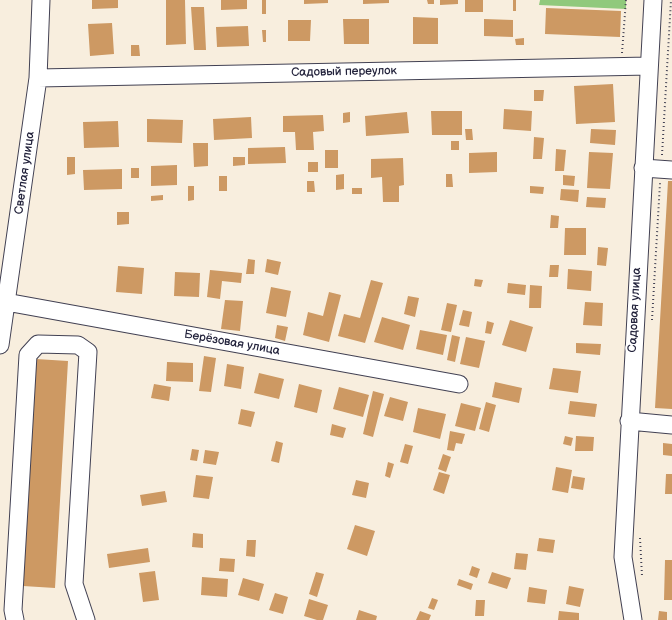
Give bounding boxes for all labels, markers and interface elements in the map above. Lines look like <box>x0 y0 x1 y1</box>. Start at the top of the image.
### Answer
street label: Садовый переулок <box>291 64 397 80</box>
street label: Светлая улица <box>12 131 38 215</box>
street label: Садовая улица <box>626 267 644 353</box>
street label: Берёзовая улица <box>183 327 281 359</box>

